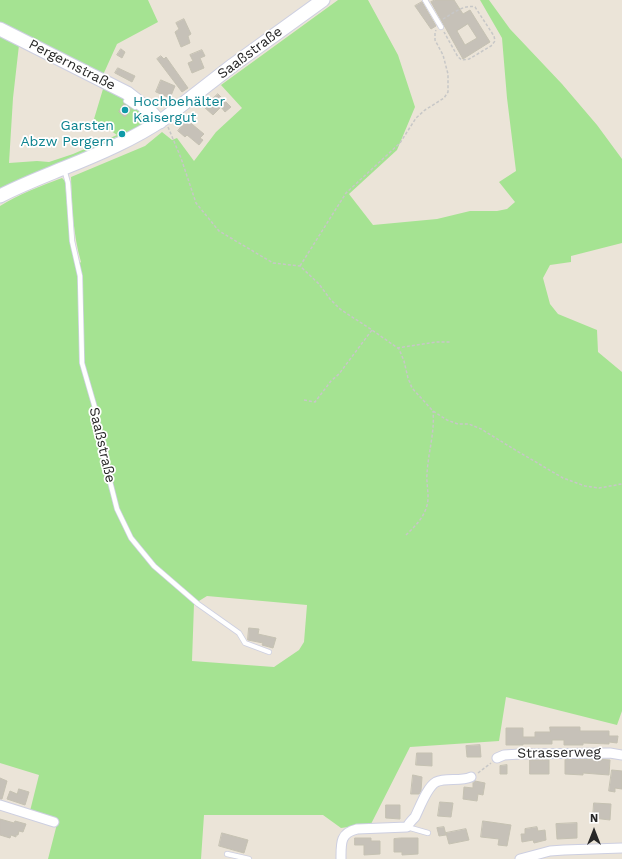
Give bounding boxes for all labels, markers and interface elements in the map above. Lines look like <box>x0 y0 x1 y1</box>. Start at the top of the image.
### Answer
street label: Saaßstraße <box>214 23 286 83</box>
street label: Pergernstraße <box>26 36 118 94</box>
place label: Hochbehälter Kaisergut <box>133 94 225 126</box>
marker: Hochbehälter Kaisergut <box>120 105 130 115</box>
place label: Garsten Abzw Pergern <box>20 118 114 150</box>
marker: Garsten Abzw Pergern <box>117 129 127 139</box>
street label: Saaßstraße <box>85 406 119 484</box>
street label: Strasserweg <box>517 744 601 762</box>
north arrow <box>574 811 614 851</box>
text: N <box>590 812 598 825</box>

